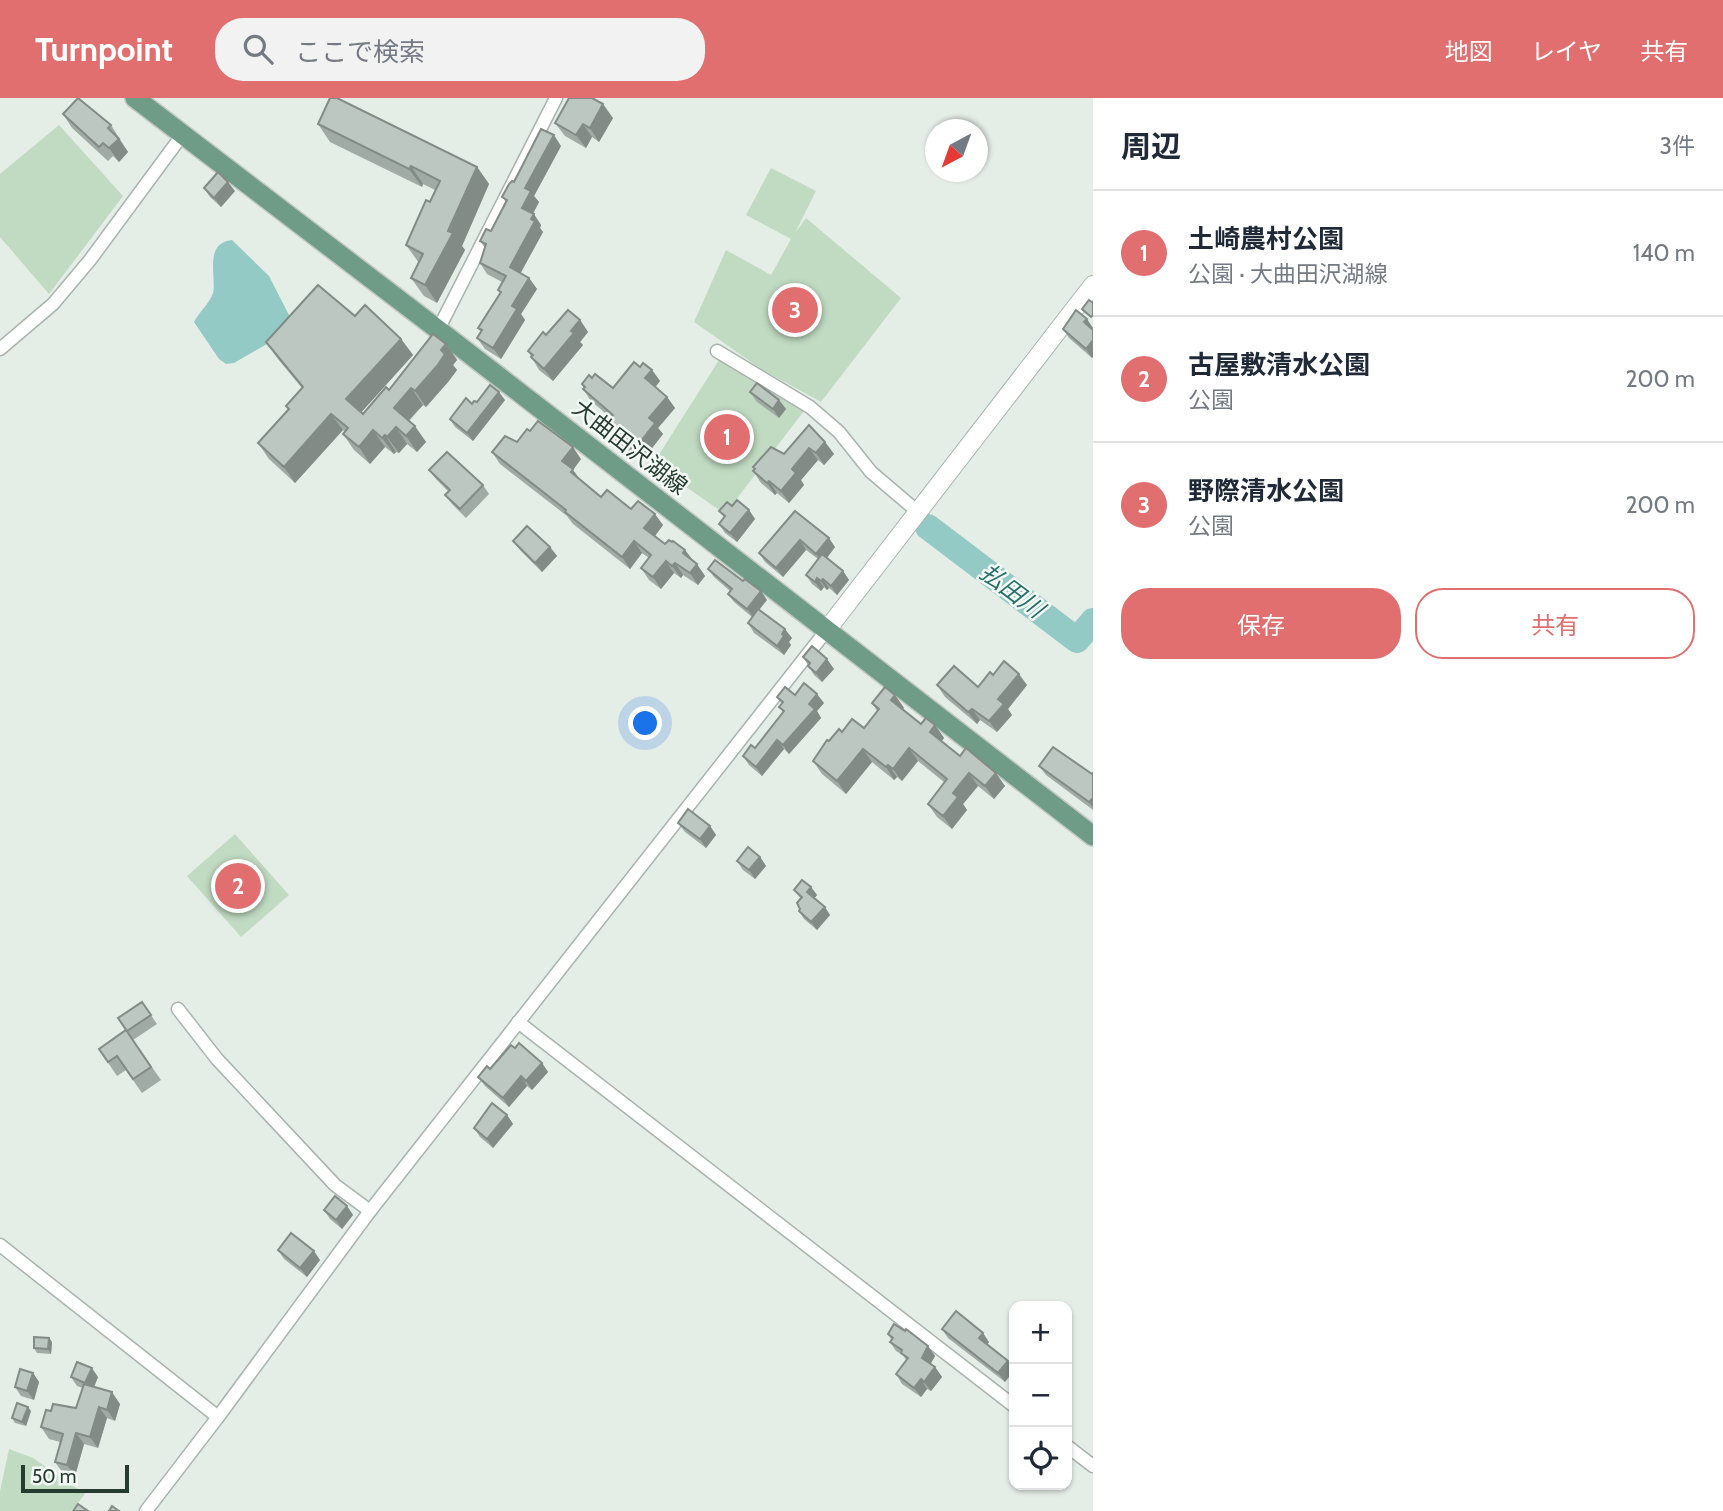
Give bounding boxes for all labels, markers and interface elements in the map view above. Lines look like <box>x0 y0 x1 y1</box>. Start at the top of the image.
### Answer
search box <box>215 18 705 81</box>
text: Turnpoint <box>35 29 173 69</box>
icon: search <box>239 30 277 68</box>
text: ここで検索 <box>295 36 425 68</box>
text: 地図 <box>1445 37 1493 66</box>
text: レイヤ <box>1531 37 1602 66</box>
text: 共有 <box>1640 37 1688 66</box>
north arrow <box>925 119 988 182</box>
text: 周辺 <box>1121 128 1181 165</box>
text: 3件 <box>1660 132 1695 160</box>
text: 土崎農村公園 <box>1188 223 1344 255</box>
text: 1 <box>1140 239 1148 267</box>
text: 140 m <box>1633 239 1695 267</box>
text: 公園 · 大曲田沢湖線 <box>1188 260 1388 288</box>
pin: 3 <box>772 284 818 336</box>
text: 古屋敷清水公園 <box>1188 349 1370 381</box>
text: 2 <box>1138 365 1150 393</box>
text: 200 m <box>1625 365 1695 393</box>
text: 公園 <box>1188 386 1234 414</box>
street label: 大曲田沢湖線 <box>567 393 693 501</box>
pin: 1 <box>704 411 750 463</box>
text: 野際清水公園 <box>1188 475 1344 507</box>
text: 3 <box>1138 491 1150 519</box>
text: 200 m <box>1625 491 1695 519</box>
text: 公園 <box>1188 512 1234 540</box>
water label: 払田川 <box>975 557 1052 626</box>
button: 保存 <box>1121 588 1401 659</box>
button: 共有 <box>1415 588 1695 659</box>
your location <box>628 706 662 740</box>
pin: 2 <box>215 860 261 912</box>
map controls <box>1009 1301 1072 1490</box>
button: + <box>1009 1301 1072 1364</box>
button: − <box>1009 1364 1072 1427</box>
button: locate <box>1009 1427 1072 1490</box>
scale bar <box>21 1462 130 1494</box>
text: 50 m <box>32 1465 76 1488</box>

